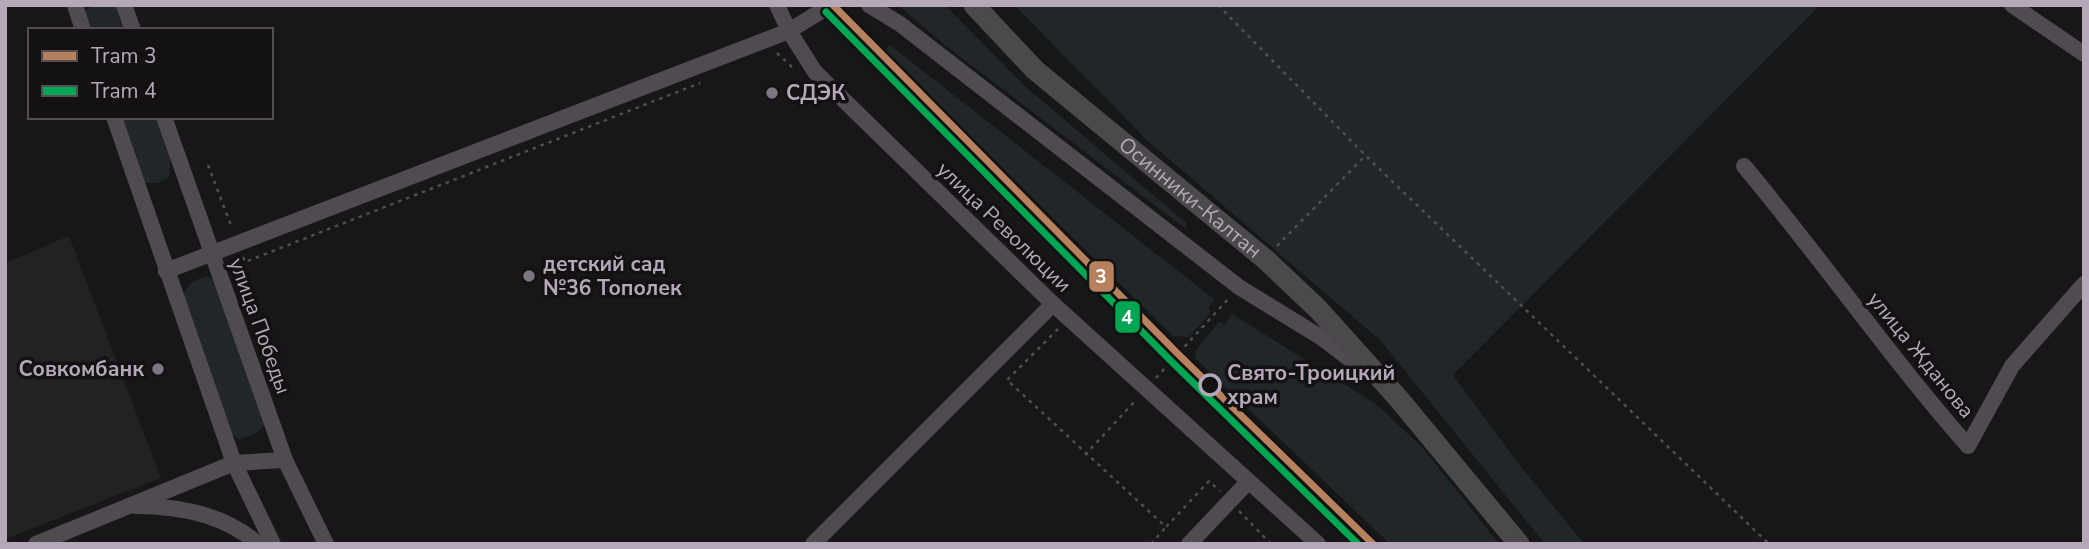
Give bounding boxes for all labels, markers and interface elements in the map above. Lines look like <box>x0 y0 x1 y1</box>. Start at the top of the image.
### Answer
legend <box>28 28 273 119</box>
text: Tram 3 <box>91 42 157 70</box>
text: Tram 4 <box>91 77 157 105</box>
place label: СДЭК <box>786 79 846 107</box>
marker: СДЭК <box>764 85 780 101</box>
street label: Осинники-Калтан <box>1113 130 1268 265</box>
street label: улица Революции <box>931 156 1077 298</box>
place label: детский сад №36 Тополек <box>543 250 682 302</box>
street label: улица Победы <box>222 254 298 398</box>
line badge: 3 <box>1088 260 1115 293</box>
text: 3 <box>1095 264 1107 290</box>
marker: детский сад №36 Тополек <box>521 268 537 284</box>
street label: улица Жданова <box>1861 286 1981 424</box>
line badge: 4 <box>1114 300 1141 334</box>
text: 4 <box>1121 305 1133 331</box>
place label: Совкомбанк <box>18 355 144 383</box>
place label: Свято-Троицкий храм <box>1227 359 1395 411</box>
marker: Совкомбанк <box>150 361 166 377</box>
marker: Свято-Троицкий храм <box>1199 374 1221 396</box>

